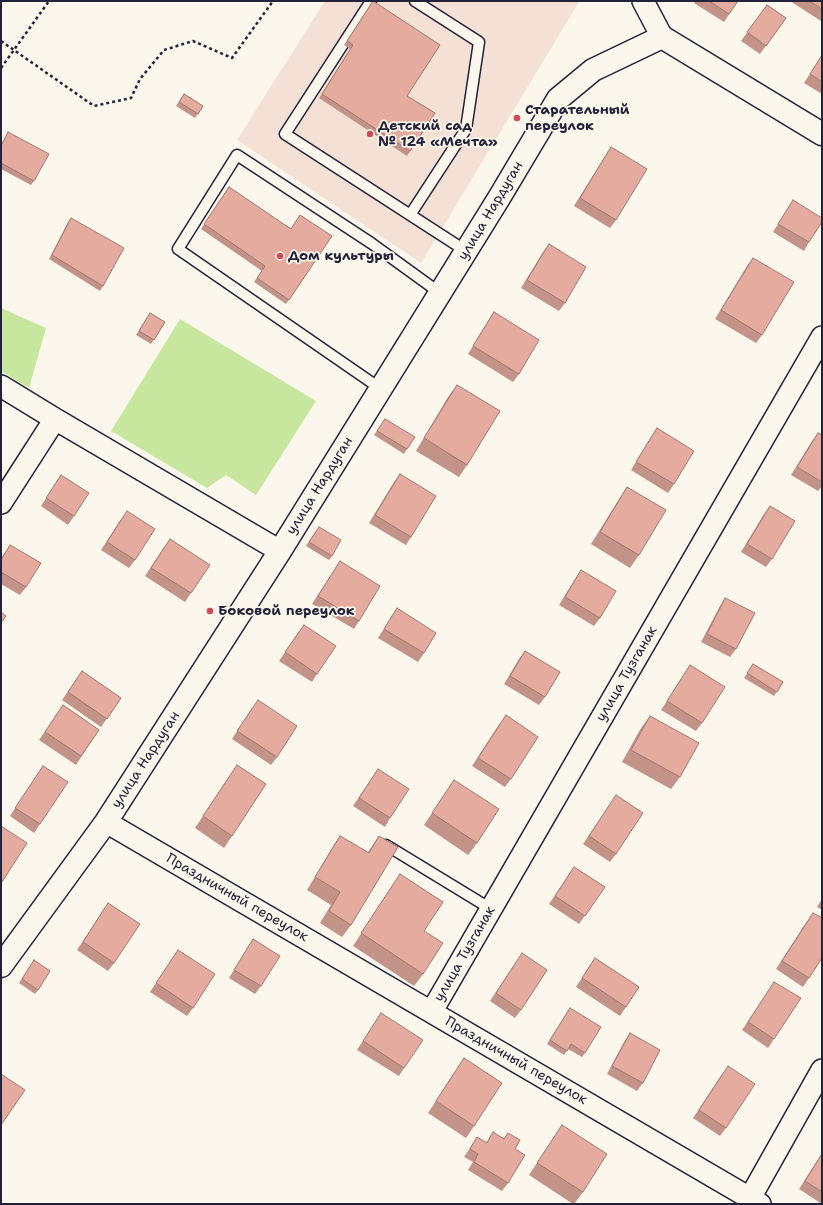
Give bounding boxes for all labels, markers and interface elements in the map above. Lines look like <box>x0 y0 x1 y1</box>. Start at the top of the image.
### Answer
place label: Старательный переулок <box>525 102 630 134</box>
marker: Старательный переулок <box>512 113 522 123</box>
place label: Детский сад № 124 «Мечта» <box>378 118 498 150</box>
marker: Детский сад № 124 «Мечта» <box>365 129 375 139</box>
street label: улица Нардуган <box>455 159 527 263</box>
place label: Дом культуры <box>288 248 394 264</box>
marker: Дом культуры <box>275 251 285 261</box>
street label: улица Нардуган <box>283 434 357 538</box>
place label: Боковой переулок <box>218 603 355 619</box>
marker: Боковой переулок <box>205 606 215 616</box>
street label: улица Тузганак <box>593 623 661 725</box>
street label: улица Нардуган <box>108 708 184 812</box>
street label: Праздничный переулок <box>163 850 311 946</box>
street label: улица Тузганак <box>431 903 499 1005</box>
street label: Праздничный переулок <box>442 1013 590 1109</box>

